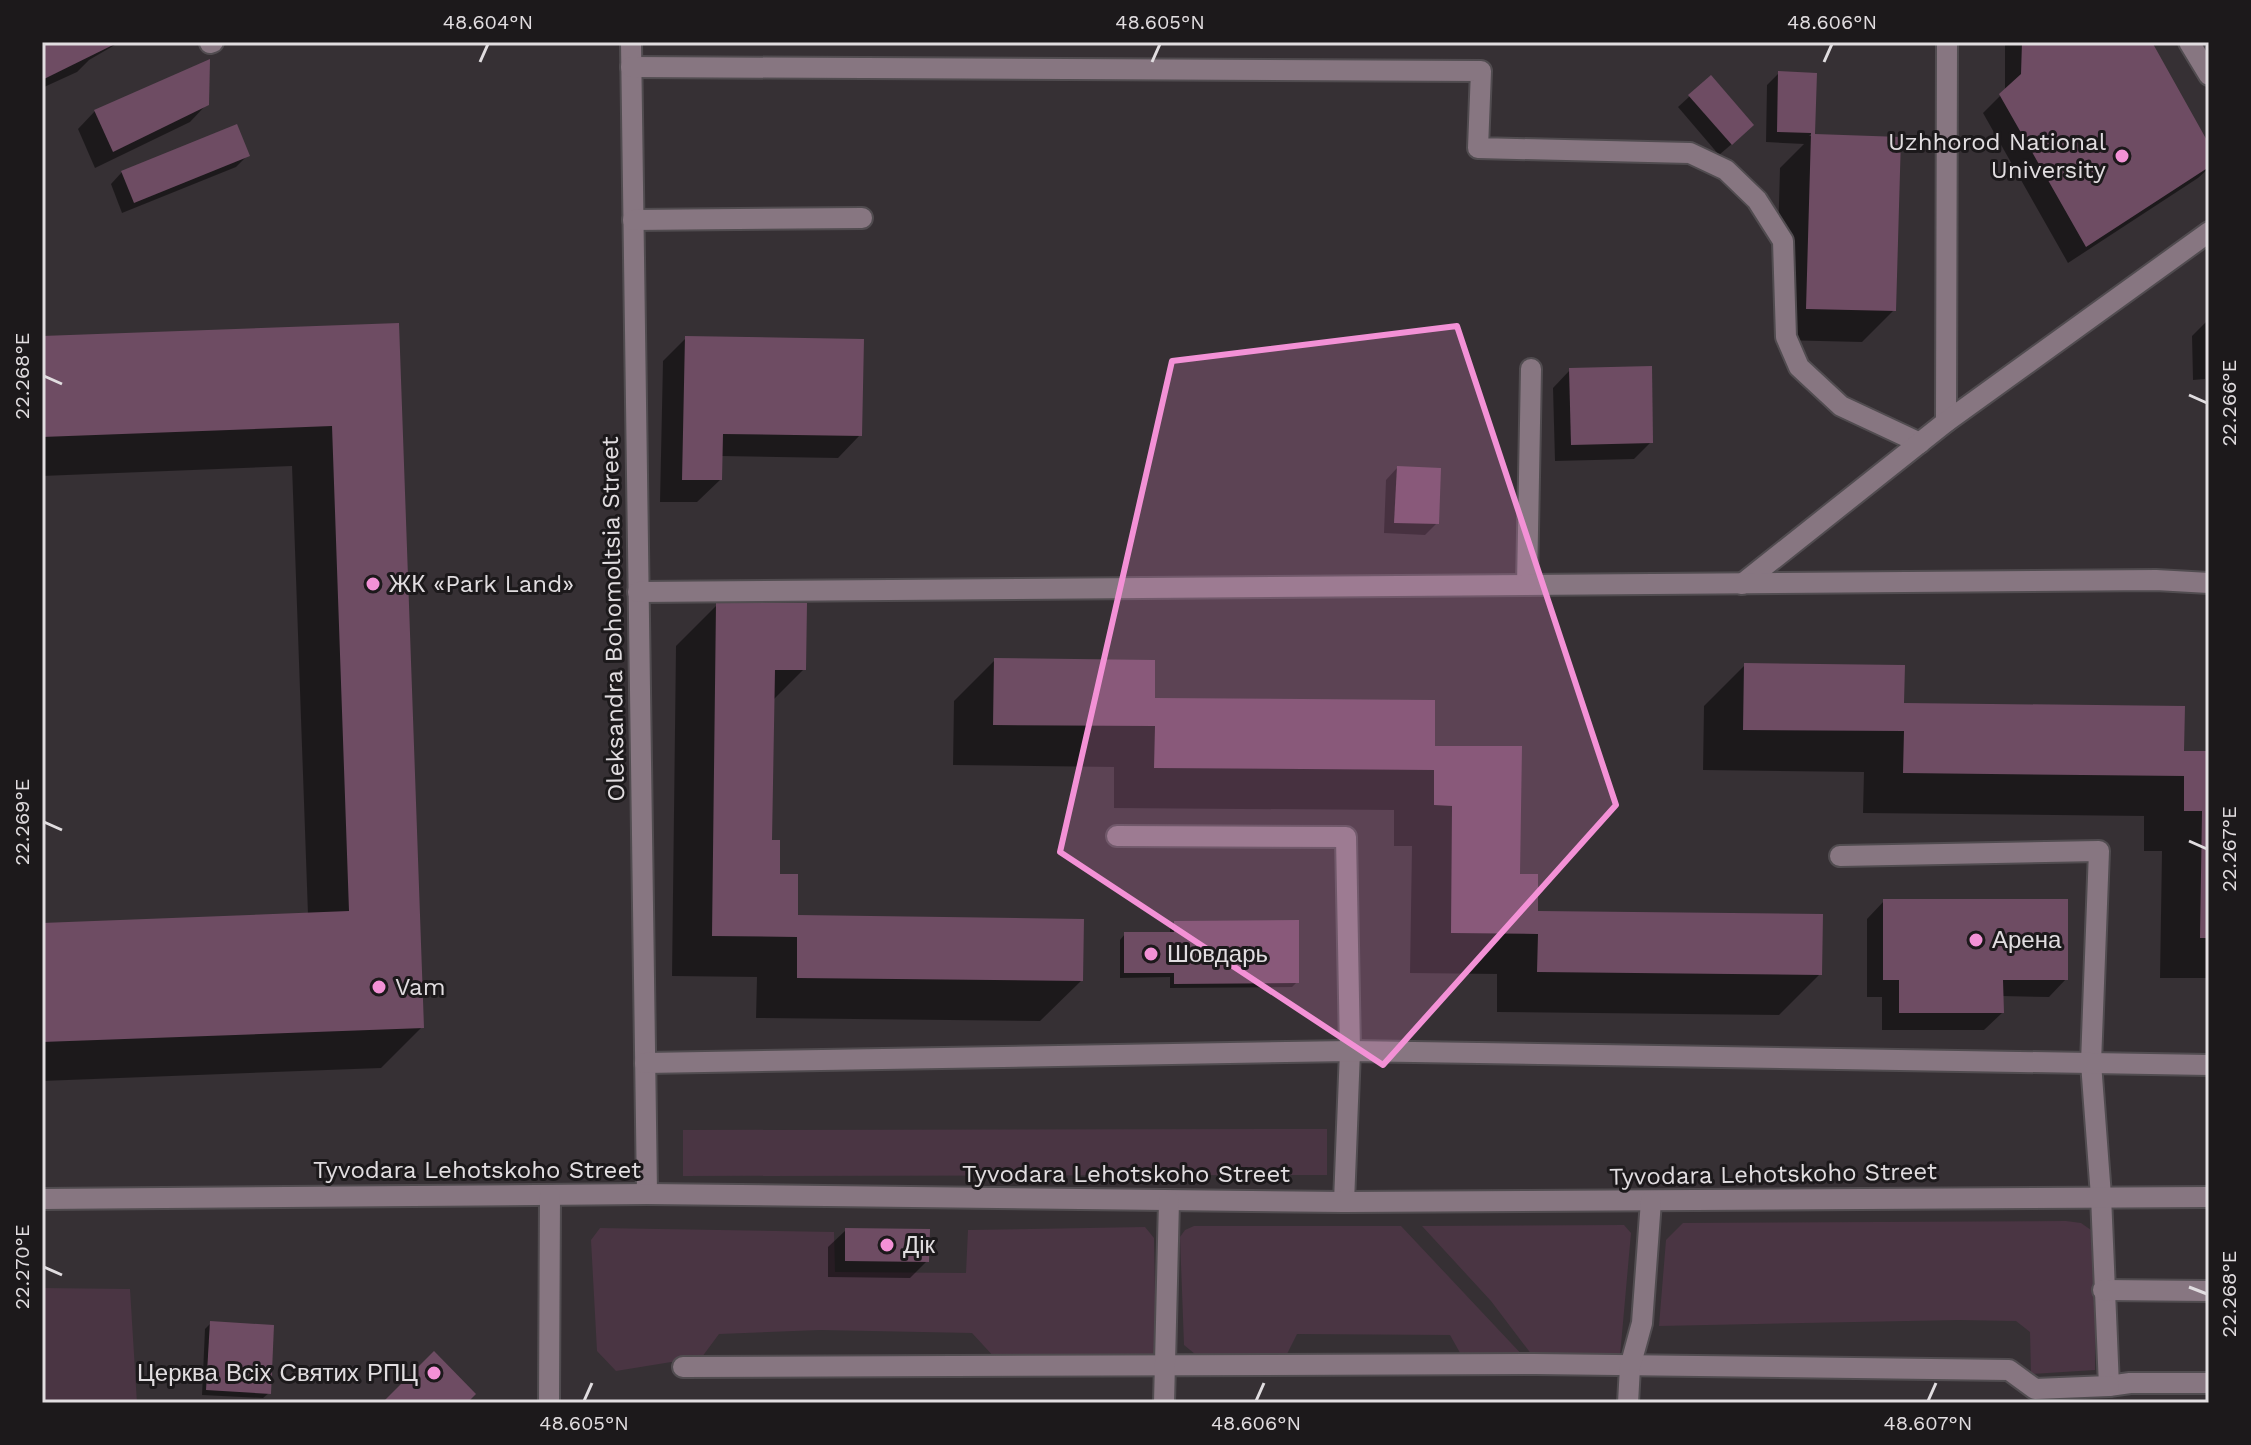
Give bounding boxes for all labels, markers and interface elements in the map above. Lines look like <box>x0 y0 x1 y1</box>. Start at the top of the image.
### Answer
text: 48.604°N <box>443 10 533 34</box>
text: 48.605°N <box>1115 10 1205 34</box>
text: 48.606°N <box>1787 10 1877 34</box>
place label: Uzhhorod National University <box>1888 128 2107 184</box>
marker: Uzhhorod National University <box>2113 147 2131 165</box>
text: 22.268°E <box>10 333 34 419</box>
text: 22.266°E <box>2217 360 2241 446</box>
street label: Oleksandra Bohomoltsia Street <box>596 436 630 802</box>
place label: ЖК «Park Land» <box>389 570 574 598</box>
marker: ЖК «Park Land» <box>364 575 382 593</box>
text: 22.269°E <box>10 779 34 865</box>
text: 22.267°E <box>2217 806 2241 892</box>
place label: Арена <box>1992 926 2062 954</box>
marker: Арена <box>1967 931 1985 949</box>
place label: Шовдарь <box>1167 940 1268 968</box>
marker: Шовдарь <box>1142 945 1160 963</box>
place label: Vam <box>395 973 446 1001</box>
marker: Vam <box>370 978 388 996</box>
street label: Tyvodara Lehotskoho Street <box>313 1156 641 1184</box>
street label: Tyvodara Lehotskoho Street <box>1609 1157 1937 1191</box>
street label: Tyvodara Lehotskoho Street <box>962 1160 1290 1188</box>
text: 22.270°E <box>10 1224 34 1310</box>
place label: Дік <box>903 1231 936 1259</box>
marker: Дік <box>878 1236 896 1254</box>
text: 22.268°E <box>2217 1251 2241 1337</box>
place label: Церква Всіх Святих РПЦ <box>137 1359 418 1387</box>
marker: Церква Всіх Святих РПЦ <box>425 1364 443 1382</box>
text: 48.605°N <box>539 1411 629 1435</box>
text: 48.606°N <box>1211 1411 1301 1435</box>
text: 48.607°N <box>1884 1411 1972 1435</box>

